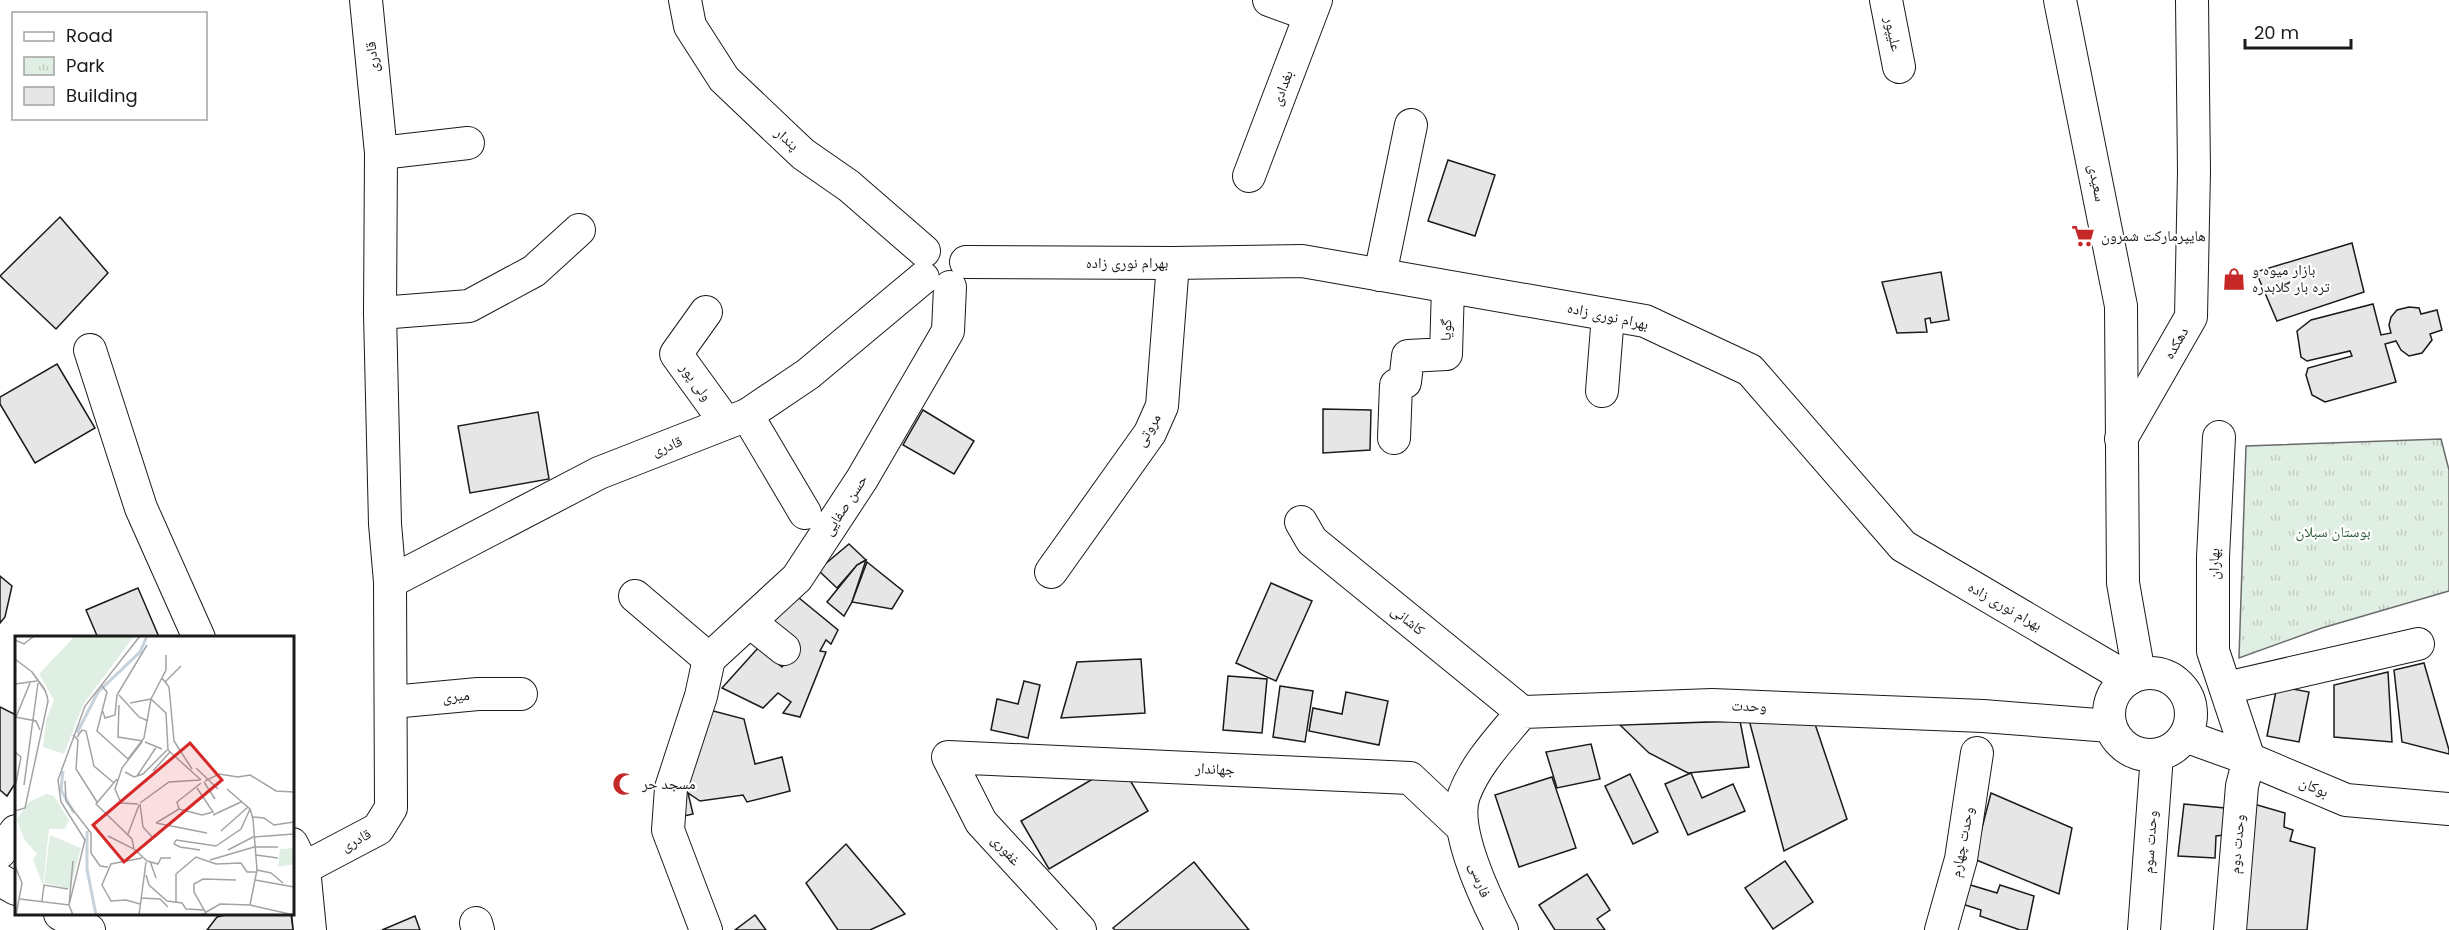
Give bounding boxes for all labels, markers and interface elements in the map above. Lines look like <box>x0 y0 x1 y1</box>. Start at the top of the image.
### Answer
legend <box>12 12 207 120</box>
scale bar <box>2245 12 2352 50</box>
street label: علیپور <box>1879 14 1907 54</box>
text: 20 m <box>2254 20 2299 45</box>
text: Road <box>66 23 113 48</box>
street label: قادری <box>359 40 384 74</box>
text: Park <box>66 53 105 78</box>
street label: بغدادی <box>1265 67 1298 109</box>
text: Building <box>66 83 138 108</box>
street label: پندار <box>770 121 804 155</box>
street label: سعیدی <box>2084 162 2111 204</box>
supermarket icon: هایپرمارکت شمرون <box>2070 223 2096 249</box>
place label: هایپرمارکت شمرون <box>2101 225 2206 246</box>
street label: بهرام نوری زاده <box>1086 252 1168 273</box>
place label: بازار میوه و تره بار گلابدره <box>2252 259 2330 297</box>
shop icon: بازار میوه و تره بار گلابدره <box>2221 266 2247 292</box>
street label: بهرام نوری زاده <box>1565 297 1651 334</box>
street label: گویا <box>1435 318 1456 341</box>
street label: دهکده <box>2158 323 2193 363</box>
street label: ولی پور <box>675 358 717 405</box>
street label: مروتی <box>1129 409 1166 450</box>
street label: قادری <box>648 430 685 461</box>
street label: حسن صفایی <box>817 470 872 539</box>
park label: بوستان سبلان <box>2295 521 2371 542</box>
street label: بهاران <box>2203 548 2224 580</box>
street label: بهرام نوری زاده <box>1964 576 2046 635</box>
street label: کاشانی <box>1387 599 1430 640</box>
inset map <box>15 636 294 915</box>
street label: میری <box>441 684 471 707</box>
street label: وحدت <box>1731 694 1767 717</box>
street label: جهاندار <box>1194 757 1236 780</box>
mosque icon: مسجد حر <box>611 771 637 797</box>
street label: بوکان <box>2296 771 2332 802</box>
place label: مسجد حر <box>641 773 696 794</box>
street label: وحدت چهارم <box>1944 805 1979 879</box>
street label: وحدت سوم <box>2137 810 2162 874</box>
street label: وحدت دوم <box>2223 813 2250 875</box>
street label: قادری <box>337 823 375 856</box>
street label: غفوری <box>987 829 1026 870</box>
street label: فارسی <box>1464 859 1497 900</box>

